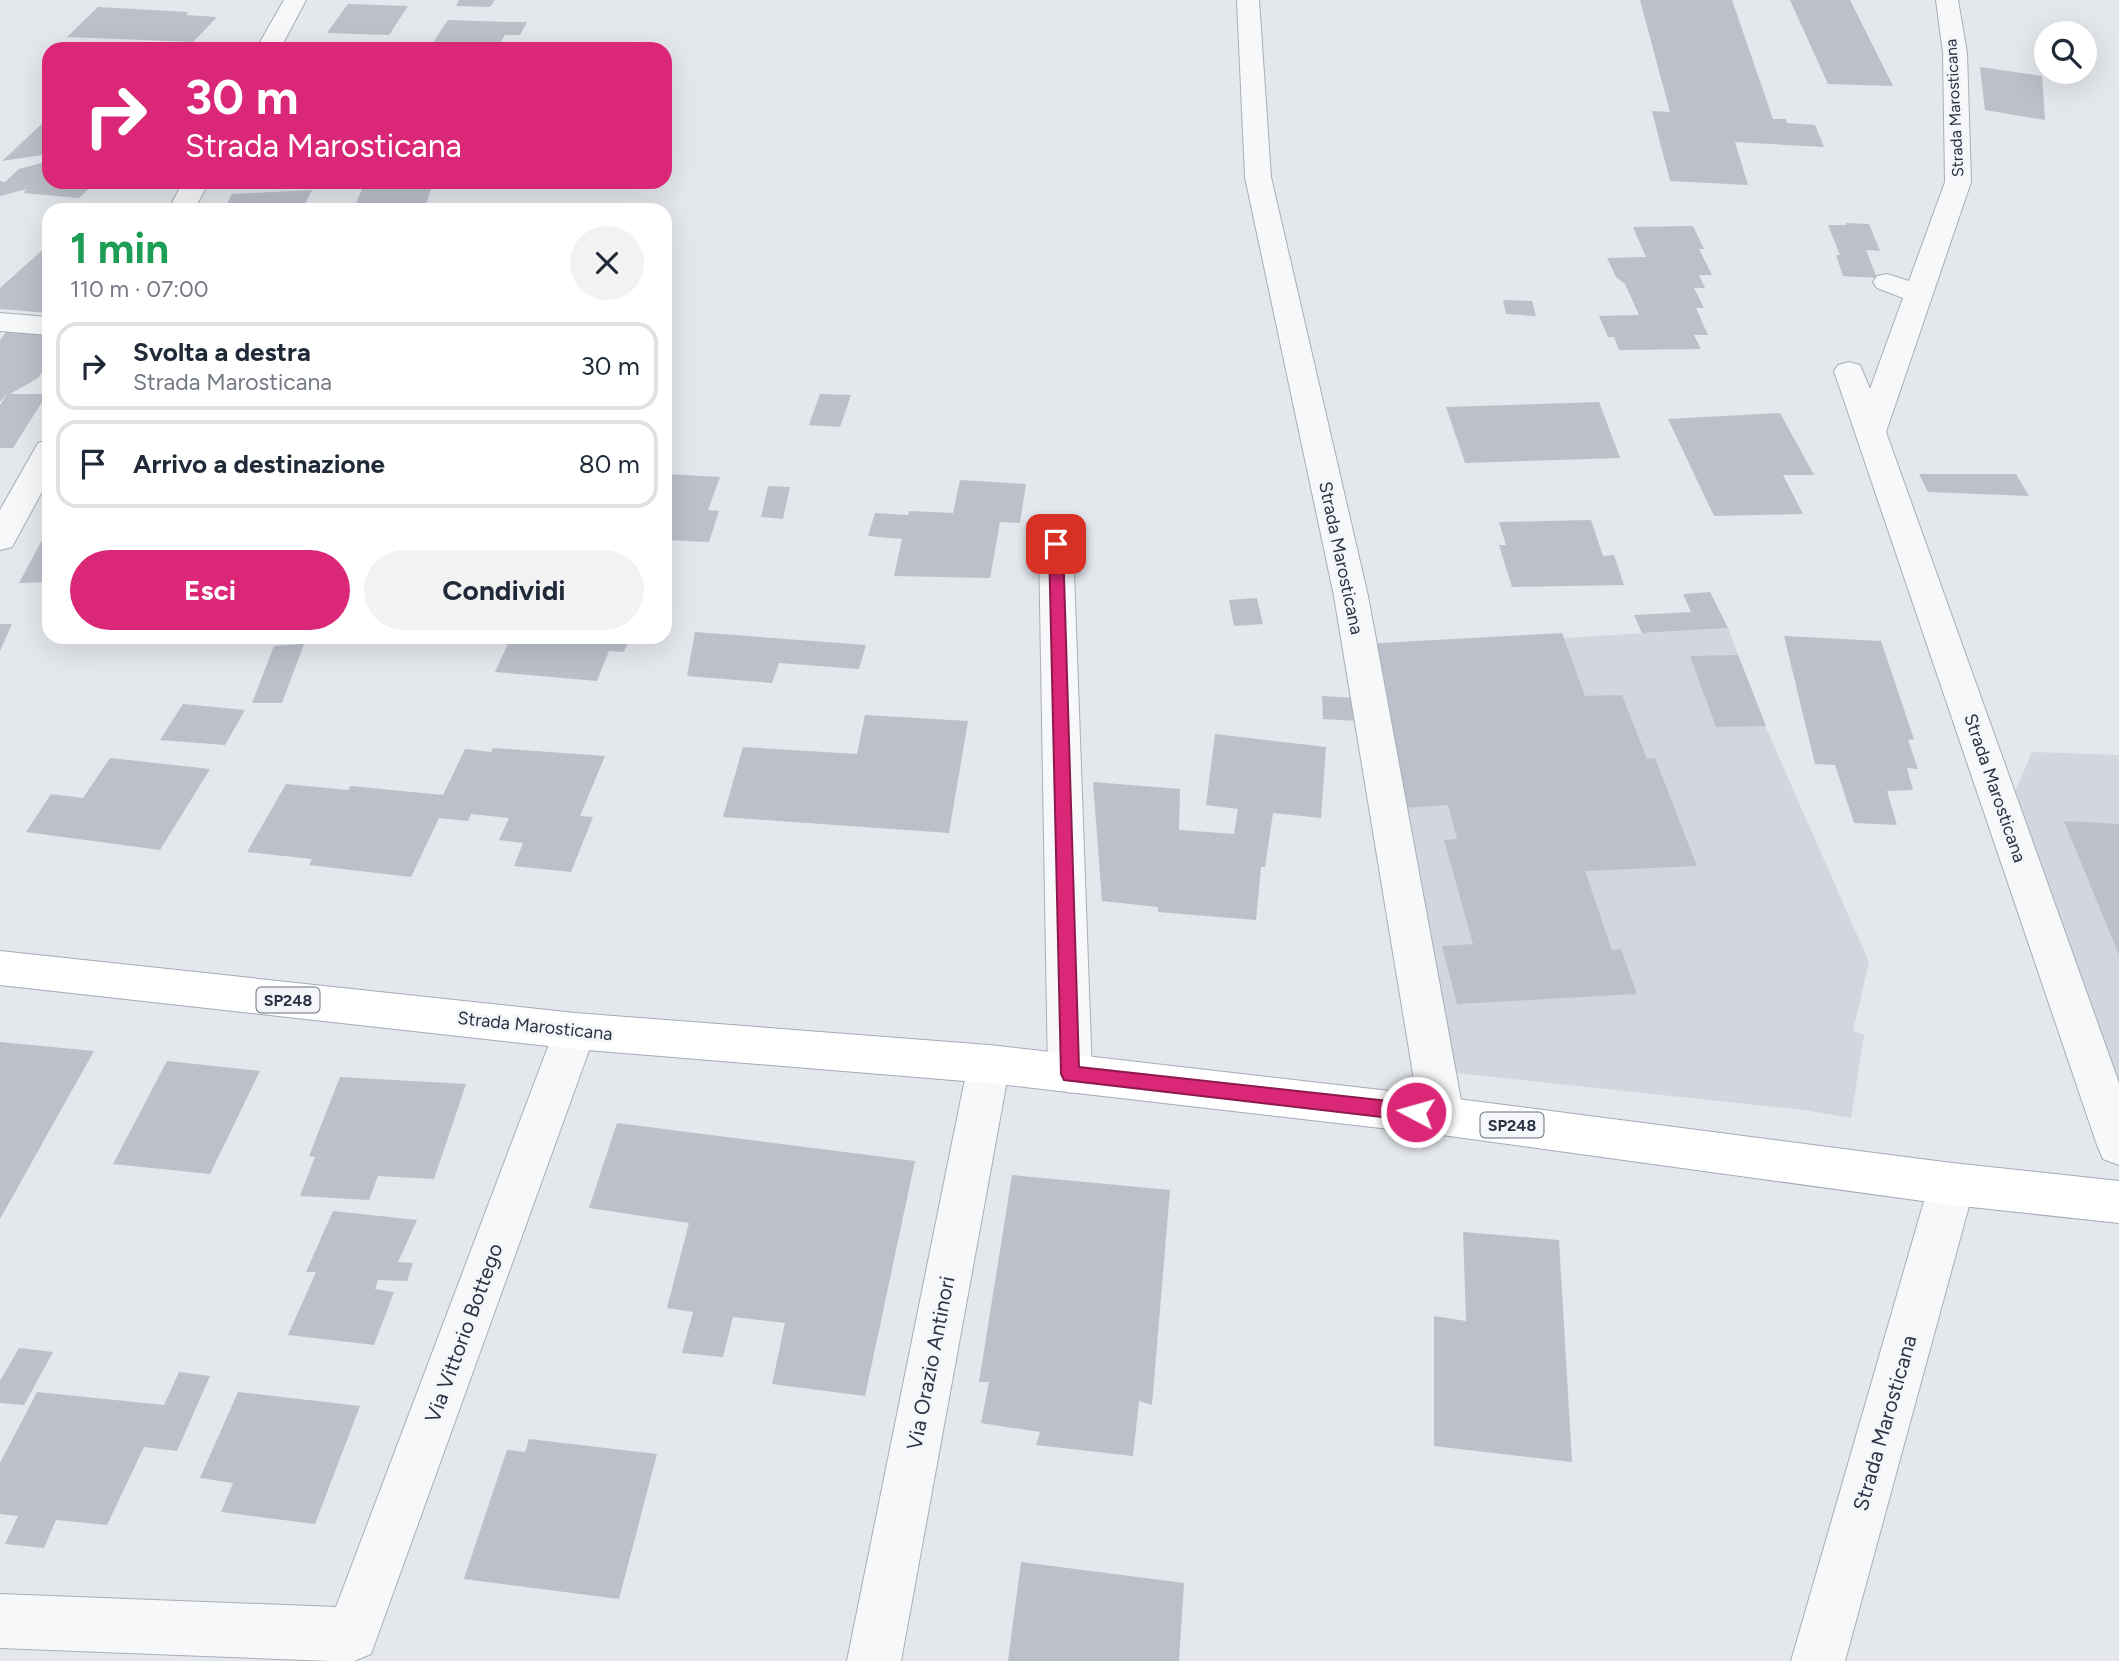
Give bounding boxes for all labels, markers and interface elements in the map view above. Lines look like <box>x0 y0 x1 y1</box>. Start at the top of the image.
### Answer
map controls <box>2034 21 2097 84</box>
button: search <box>2034 21 2097 84</box>
street label: Strada Marosticana <box>1941 38 1968 178</box>
text: 30 m <box>185 67 298 126</box>
icon: right <box>70 70 161 161</box>
text: Strada Marosticana <box>185 127 462 165</box>
text: 1 min <box>70 223 169 274</box>
button: close <box>570 226 644 300</box>
text: 110 m · 07:00 <box>70 275 209 303</box>
text: Svolta a destra <box>133 336 311 368</box>
icon: right <box>74 347 112 385</box>
text: 30 m <box>581 350 640 382</box>
text: Strada Marosticana <box>133 368 332 396</box>
icon: arrive <box>74 445 112 483</box>
text: Arrivo a destinazione <box>133 448 385 480</box>
text: 80 m <box>579 448 640 480</box>
street label: Strada Marosticana <box>1314 480 1368 636</box>
pin <box>1026 514 1086 574</box>
icon: arrive <box>1037 525 1075 563</box>
button: Esci <box>70 550 350 630</box>
button: Condividi <box>364 550 644 630</box>
street label: Strada Marosticana <box>1959 711 2031 865</box>
road number: SP248 <box>256 988 320 1012</box>
street label: Strada Marosticana <box>456 1007 614 1045</box>
position arrow <box>1379 1075 1453 1149</box>
road number: SP248 <box>1480 1112 1544 1138</box>
street label: Via Vittorio Bottego <box>419 1240 508 1426</box>
street label: Via Orazio Antinori <box>901 1274 960 1452</box>
street label: Strada Marosticana <box>1847 1332 1922 1514</box>

